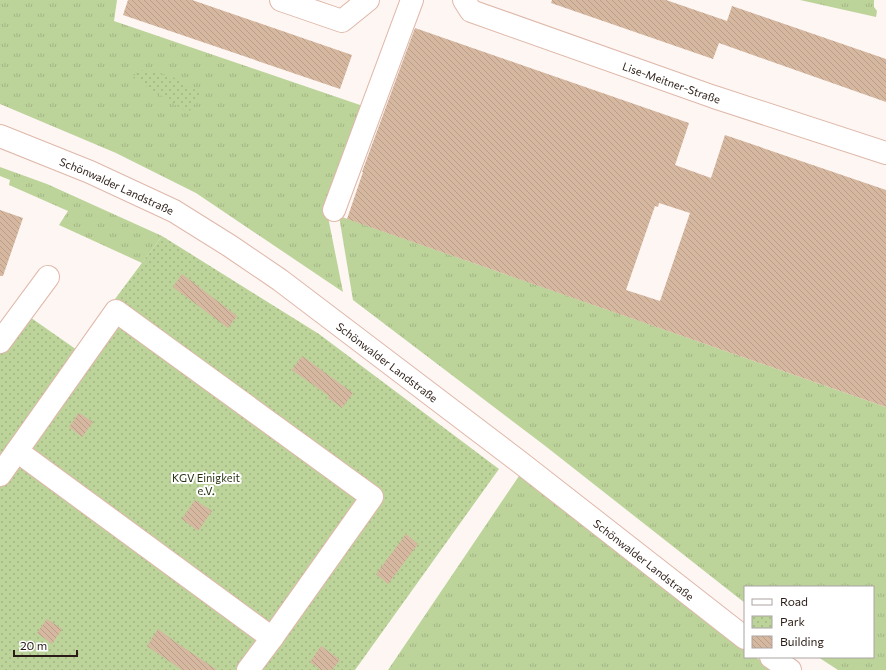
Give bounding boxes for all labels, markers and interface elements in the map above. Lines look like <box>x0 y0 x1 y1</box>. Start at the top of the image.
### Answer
street label: Lise-Meitner-Straße <box>621 59 722 105</box>
street label: Schönwalder Landstraße <box>58 154 176 217</box>
street label: Schönwalder Landstraße <box>334 319 441 404</box>
park label: KGV Einigkeit e.V. <box>172 471 240 497</box>
street label: Schönwalder Landstraße <box>591 516 697 603</box>
legend <box>744 586 874 658</box>
text: Road <box>780 594 808 608</box>
text: Park <box>780 614 806 628</box>
scale bar <box>14 632 77 658</box>
text: Building <box>780 634 824 648</box>
text: 20 m <box>20 638 47 652</box>

